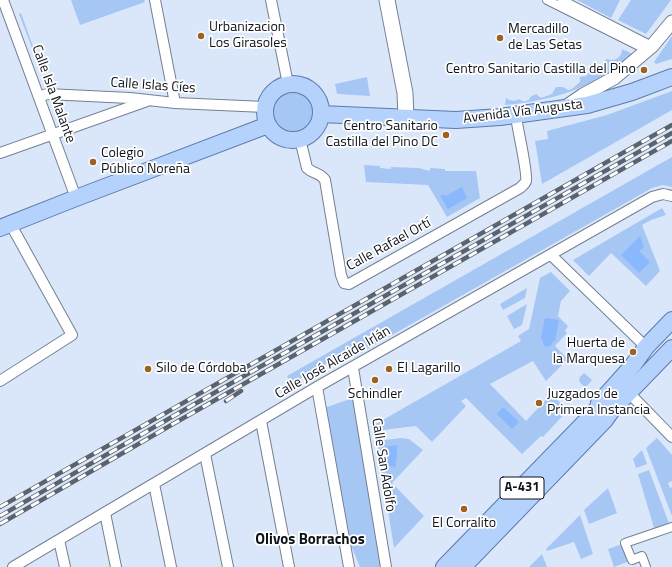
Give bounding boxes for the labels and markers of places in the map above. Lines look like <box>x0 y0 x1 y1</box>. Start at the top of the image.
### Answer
place label: Urbanizacion Los Girasoles <box>209 20 287 52</box>
place label: Mercadillo de Las Setas <box>508 22 582 54</box>
marker: Urbanizacion Los Girasoles <box>196 31 206 41</box>
marker: Mercadillo de Las Setas <box>495 33 505 43</box>
place label: Centro Sanitario Castilla del Pino <box>446 62 636 78</box>
marker: Centro Sanitario Castilla del Pino <box>639 65 649 75</box>
place label: Centro Sanitario Castilla del Pino DC <box>326 119 438 152</box>
marker: Centro Sanitario Castilla del Pino DC <box>441 130 451 140</box>
place label: Colegio Público Noreña <box>101 146 190 178</box>
marker: Colegio Público Noreña <box>88 157 98 167</box>
place label: Huerta de la Marquesa <box>553 336 625 368</box>
marker: Huerta de la Marquesa <box>628 347 638 357</box>
place label: Silo de Córdoba <box>156 361 247 377</box>
place label: El Lagarillo <box>397 361 461 377</box>
marker: Silo de Córdoba <box>143 364 153 374</box>
marker: El Lagarillo <box>384 364 394 374</box>
marker: Schindler <box>370 375 380 385</box>
place label: Schindler <box>348 387 402 403</box>
place label: Juzgados de Primera Instancia <box>547 387 650 420</box>
marker: Juzgados de Primera Instancia <box>534 398 544 408</box>
marker: El Corralito <box>459 504 469 514</box>
place label: El Corralito <box>432 516 496 532</box>

